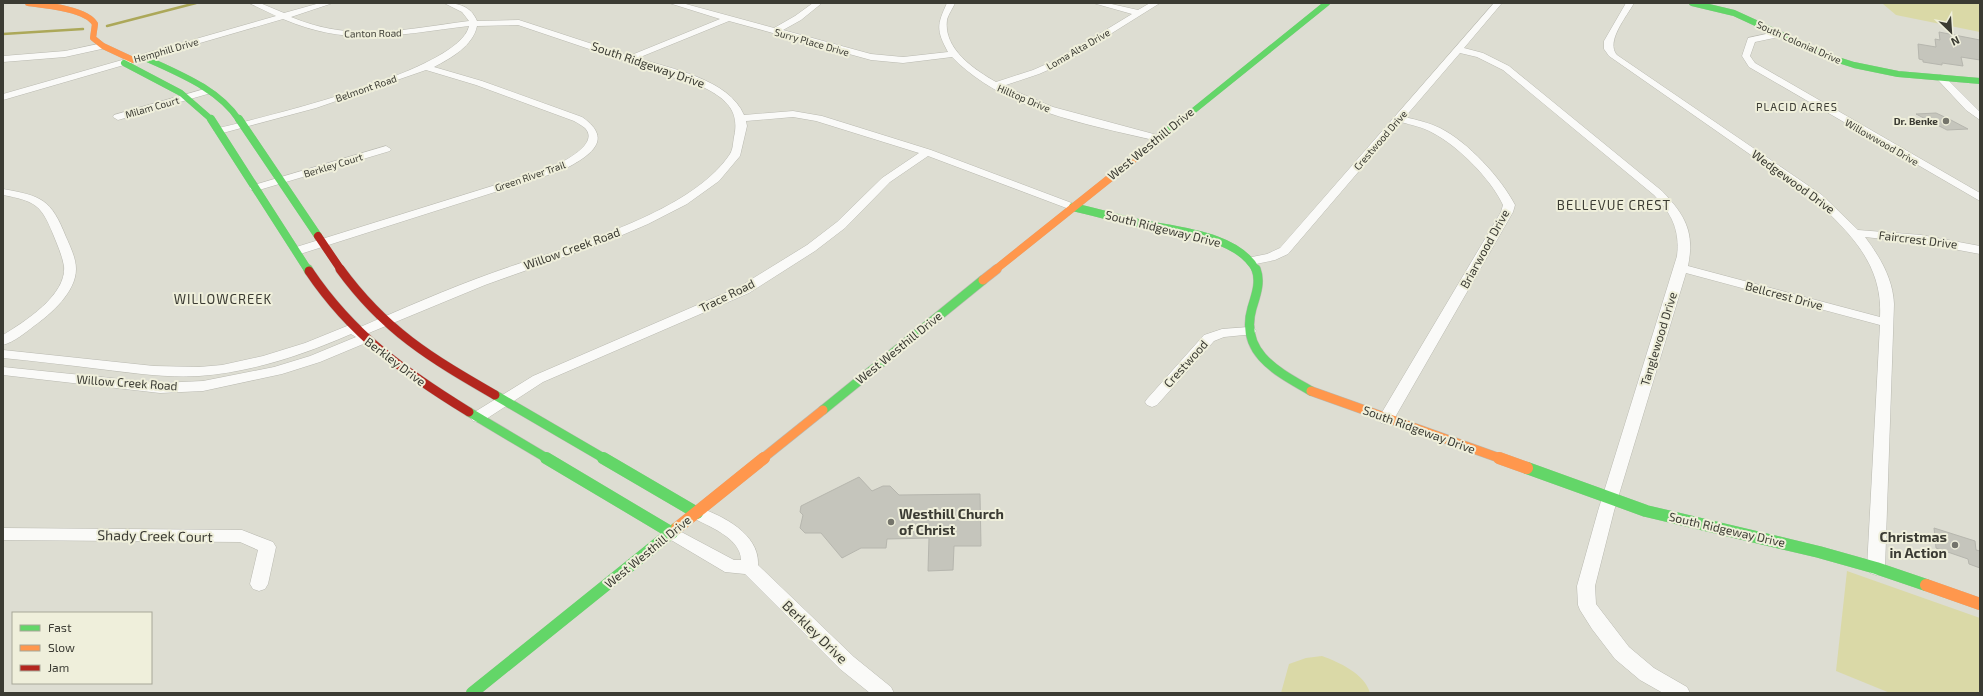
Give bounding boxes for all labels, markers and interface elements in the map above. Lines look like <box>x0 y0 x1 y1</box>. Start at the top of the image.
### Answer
north arrow <box>1931 12 1971 52</box>
street label: South Colonial Drive <box>1755 18 1843 66</box>
street label: Canton Road <box>344 26 402 40</box>
street label: Surry Place Drive <box>773 26 851 58</box>
street label: Loma Alta Drive <box>1044 26 1112 72</box>
text: N <box>1949 34 1962 49</box>
street label: Hemphill Drive <box>132 35 200 65</box>
street label: South Ridgeway Drive <box>590 38 707 90</box>
street label: Belmont Road <box>334 72 398 104</box>
street label: Hilltop Drive <box>996 81 1052 115</box>
street label: Milam Court <box>124 94 181 120</box>
district label: PLACID ACRES <box>1756 100 1838 113</box>
street label: West Westhill Drive <box>1104 104 1196 182</box>
street label: Crestwood Drive <box>1351 108 1409 172</box>
place label: Dr. Benke <box>1894 115 1938 127</box>
street label: Willowwood Drive <box>1843 116 1921 168</box>
marker: Dr. Benke <box>1941 116 1951 126</box>
street label: Wedgewood Drive <box>1749 146 1838 216</box>
street label: Berkley Court <box>302 150 364 180</box>
street label: Green River Trail <box>493 158 567 194</box>
district label: BELLEVUE CREST <box>1557 197 1671 213</box>
street label: South Ridgeway Drive <box>1104 207 1223 249</box>
street label: Briarwood Drive <box>1457 207 1512 290</box>
street label: Willow Creek Road <box>522 224 622 272</box>
street label: Faircrest Drive <box>1878 227 1958 251</box>
street label: Trace Road <box>697 276 757 314</box>
street label: Bellcrest Drive <box>1744 278 1825 312</box>
street label: Tanglewood Drive <box>1637 290 1679 387</box>
district label: WILLOWCREEK <box>174 291 272 307</box>
street label: West Westhill Drive <box>852 308 944 386</box>
street label: Berkley Drive <box>363 334 429 388</box>
street label: Crestwood <box>1160 337 1210 390</box>
street label: Willow Creek Road <box>76 371 178 393</box>
street label: South Ridgeway Drive <box>1361 402 1477 456</box>
place label: Westhill Church of Christ <box>899 505 1004 538</box>
street label: South Ridgeway Drive <box>1668 509 1787 549</box>
street label: West Westhill Drive <box>601 512 693 590</box>
marker: Westhill Church of Christ <box>886 517 896 527</box>
street label: Shady Creek Court <box>97 526 213 545</box>
place label: Christmas in Action <box>1880 528 1947 561</box>
marker: Christmas in Action <box>1950 540 1960 550</box>
street label: Berkley Drive <box>779 596 851 667</box>
legend <box>12 612 152 684</box>
text: Fast <box>48 620 72 634</box>
text: Slow <box>48 640 75 654</box>
text: Jam <box>48 660 69 674</box>

